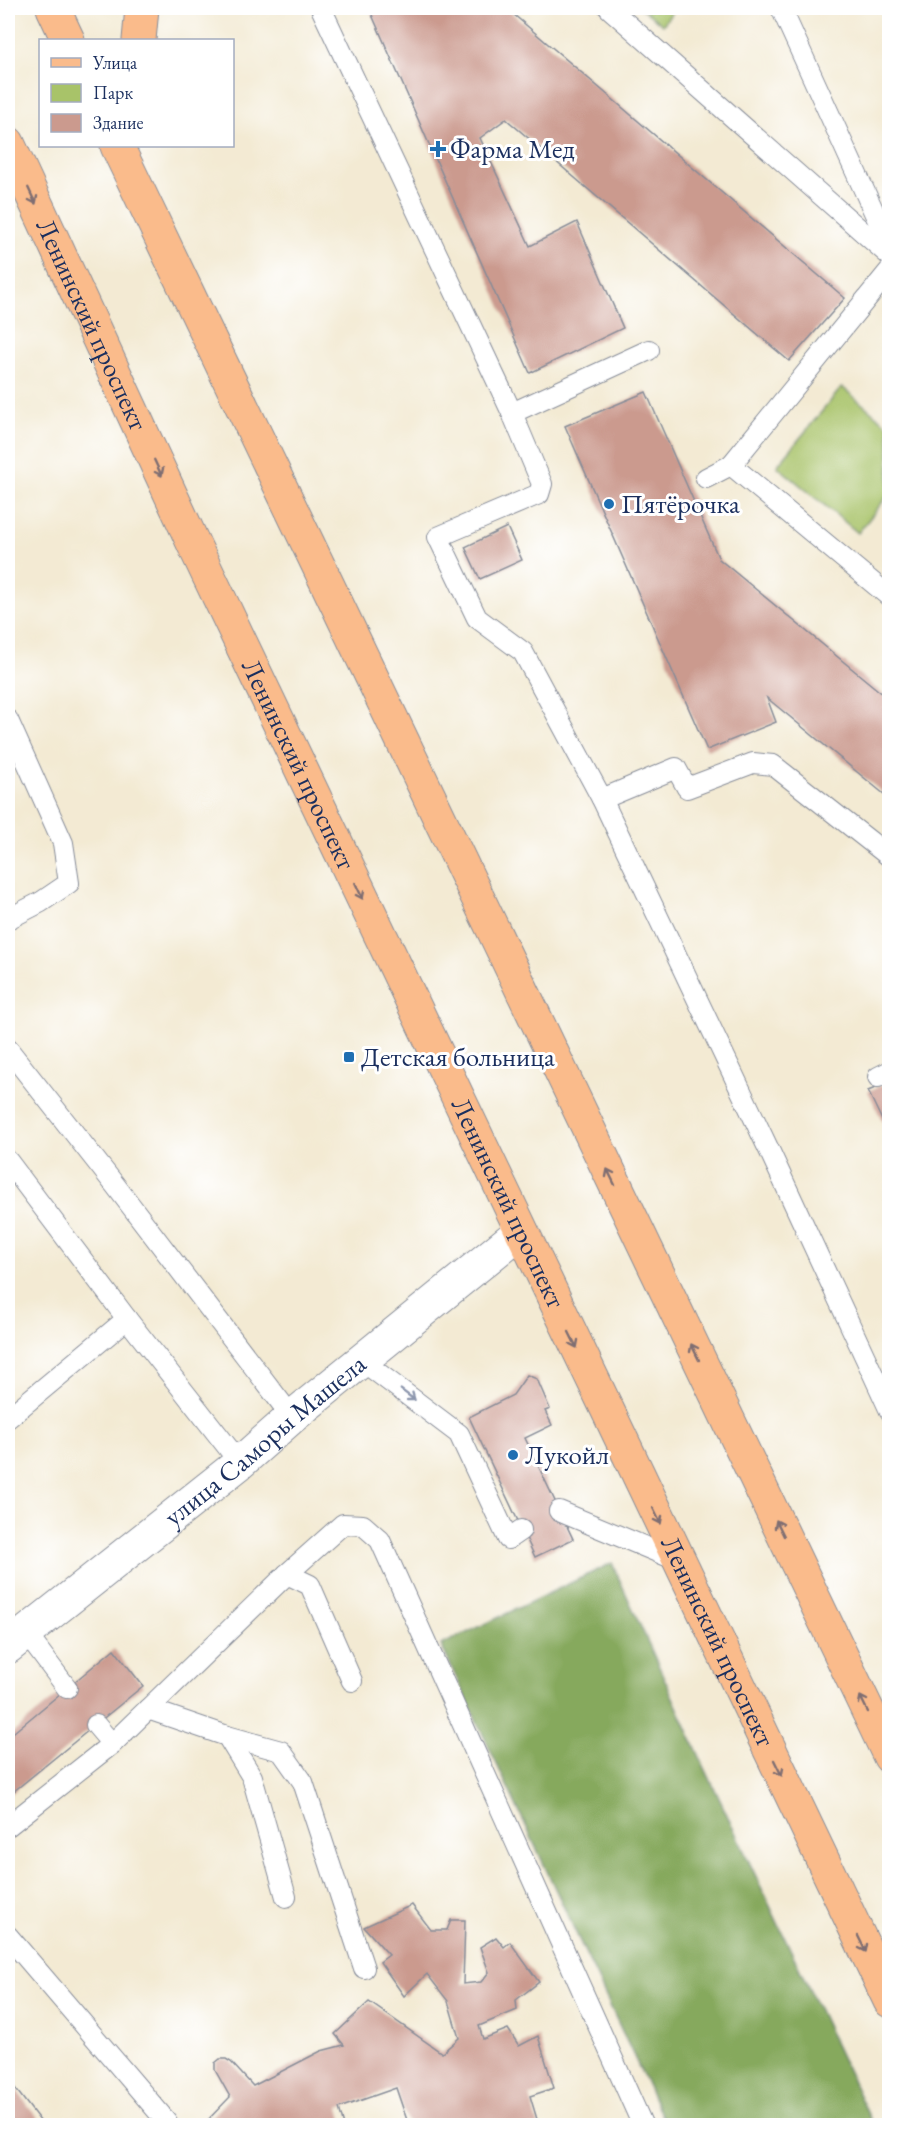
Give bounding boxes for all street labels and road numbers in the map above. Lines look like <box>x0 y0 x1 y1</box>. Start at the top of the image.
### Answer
street label: Ленинский проспект <box>28 213 156 436</box>
street label: Ленинский проспект <box>234 653 365 875</box>
street label: Ленинский проспект <box>444 1092 574 1314</box>
street label: улица Саморы Машела <box>157 1346 373 1534</box>
street label: Ленинский проспект <box>653 1530 784 1752</box>

